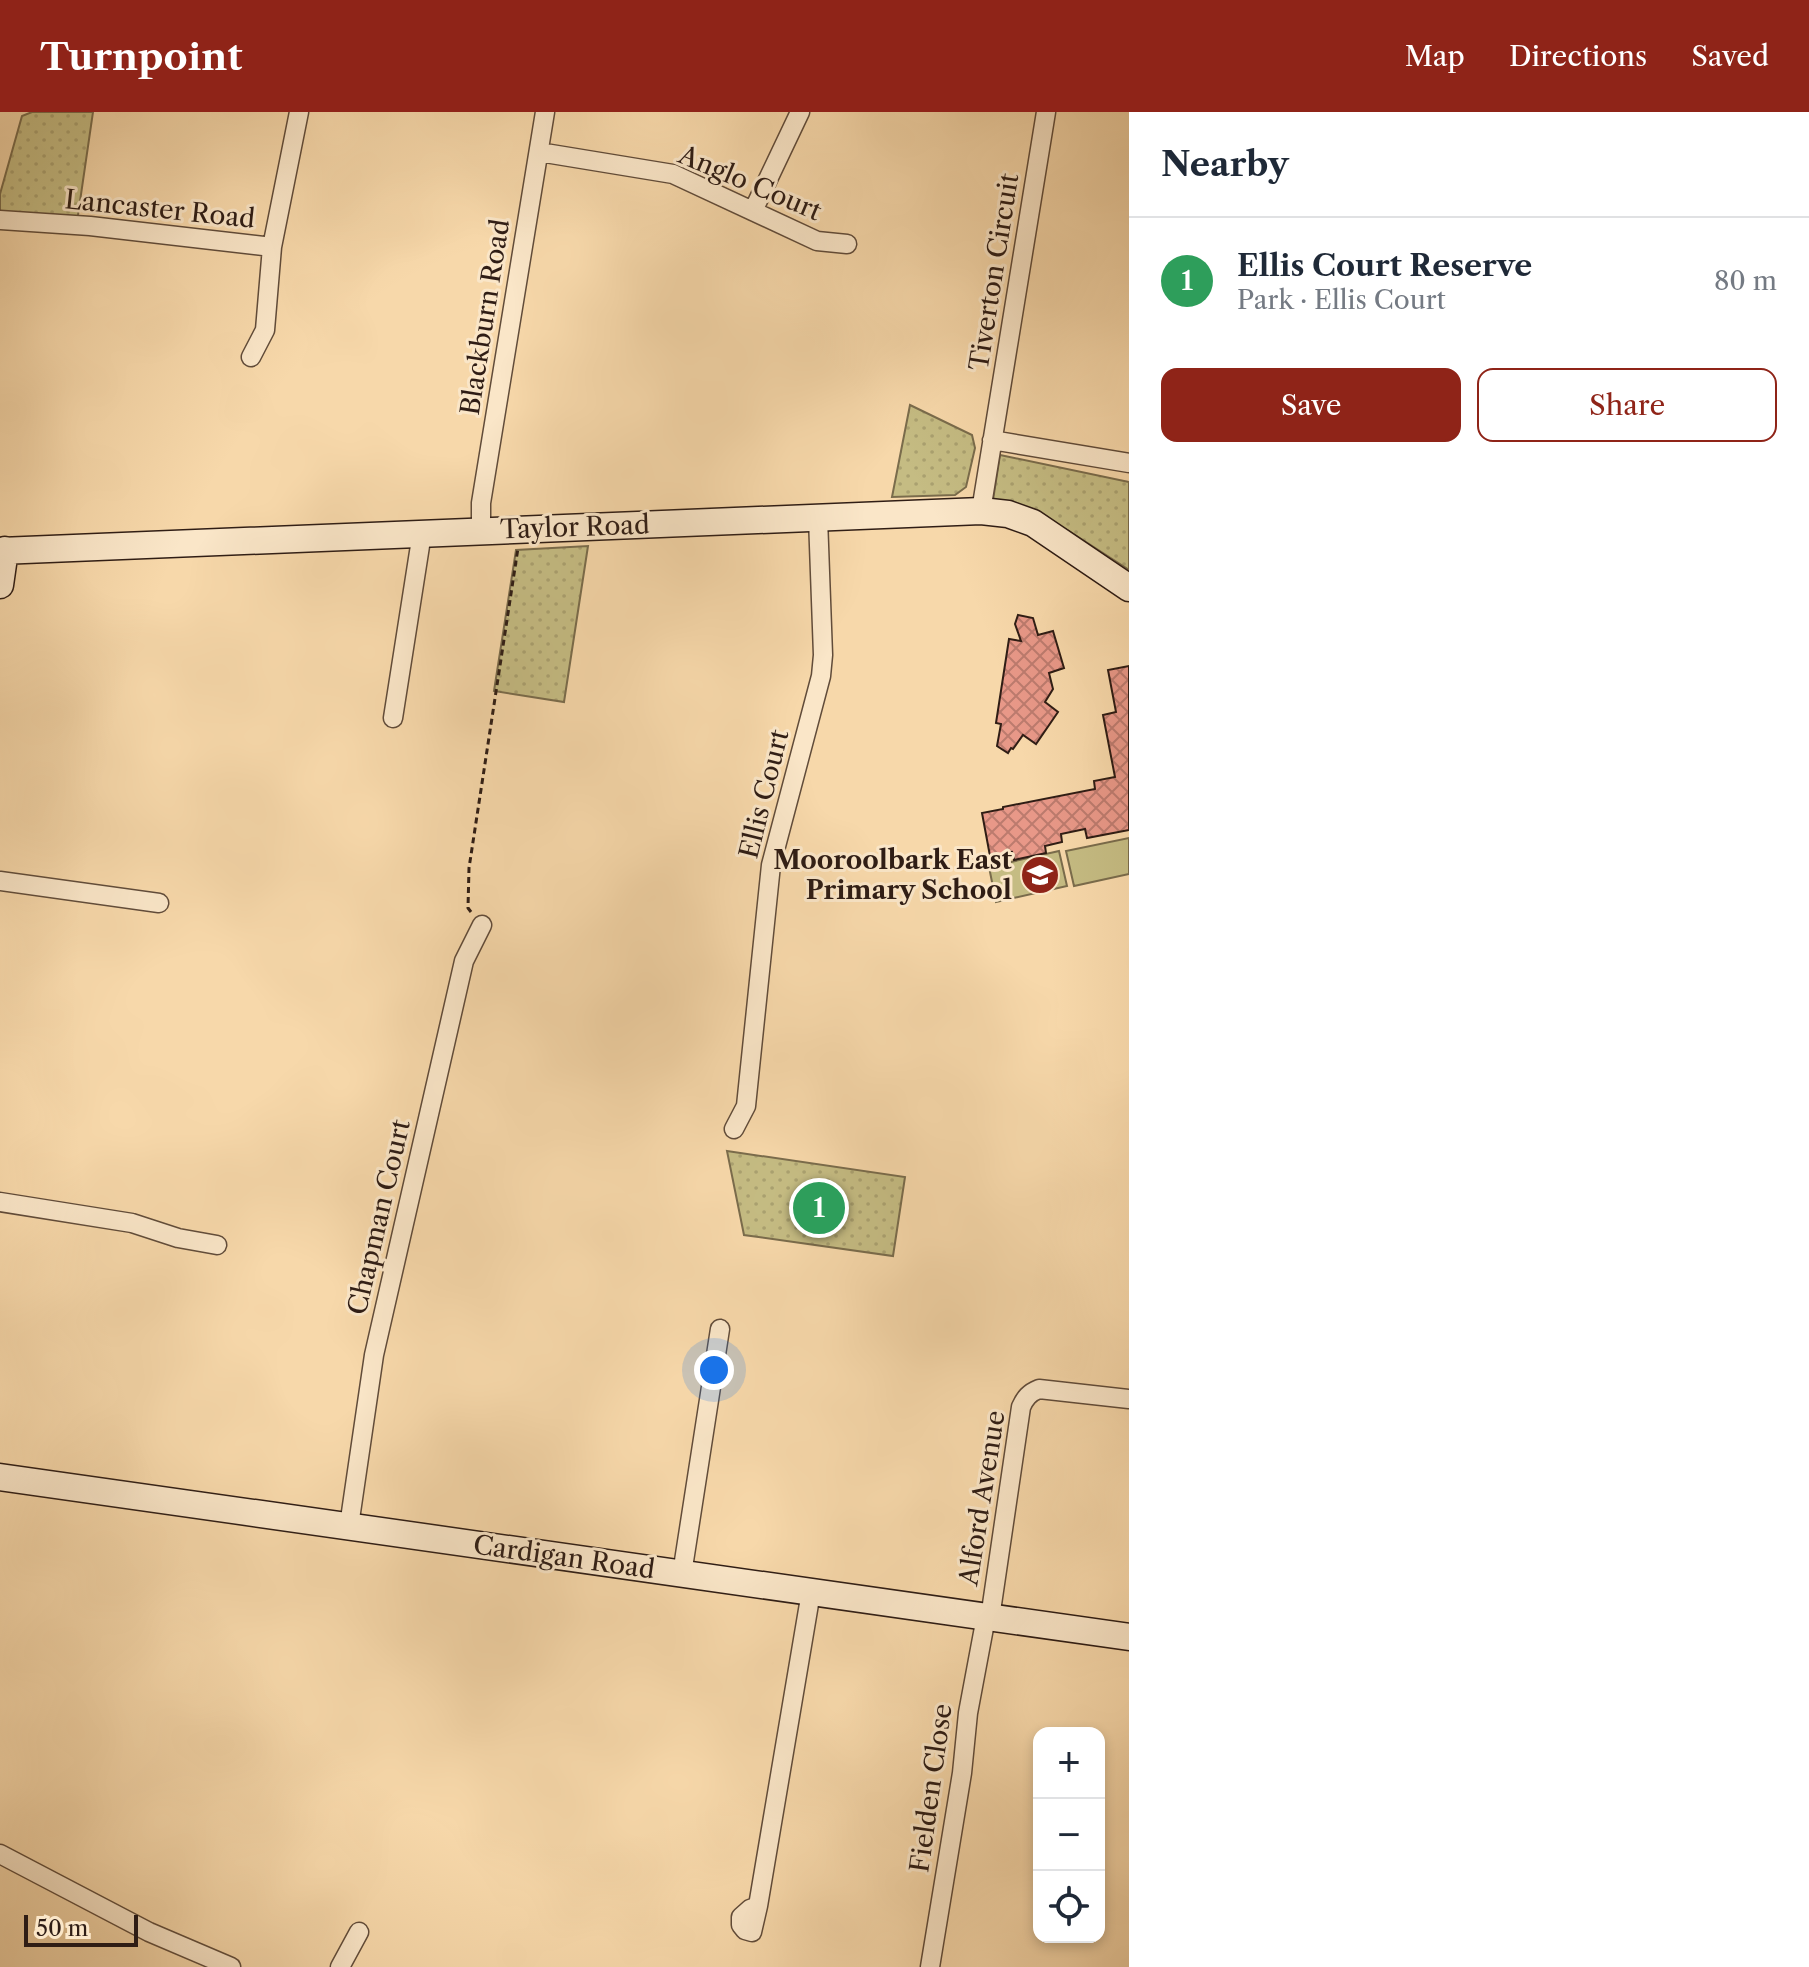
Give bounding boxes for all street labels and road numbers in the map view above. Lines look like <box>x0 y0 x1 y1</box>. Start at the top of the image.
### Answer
street label: Anglo Court <box>673 138 827 228</box>
street label: Tiverton Circuit <box>963 170 1026 373</box>
street label: Lancaster Road <box>63 183 257 235</box>
street label: Blackburn Road <box>454 216 516 417</box>
street label: Taylor Road <box>500 508 651 546</box>
street label: Ellis Court <box>733 725 796 862</box>
street label: Chapman Court <box>341 1116 417 1318</box>
street label: Alford Avenue <box>952 1408 1012 1589</box>
street label: Cardigan Road <box>471 1528 657 1586</box>
street label: Fielden Close <box>903 1701 959 1875</box>

